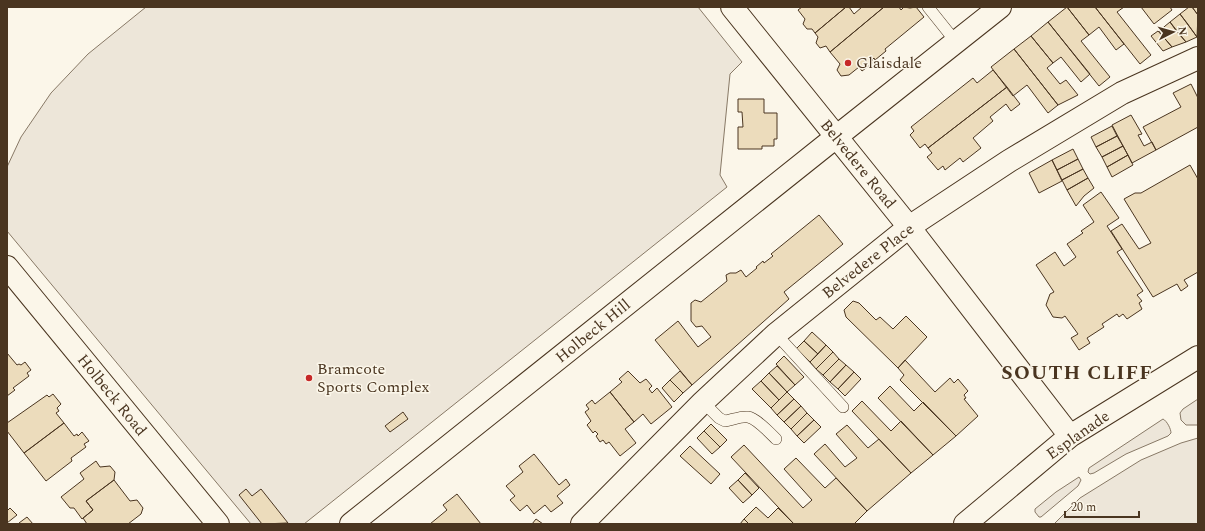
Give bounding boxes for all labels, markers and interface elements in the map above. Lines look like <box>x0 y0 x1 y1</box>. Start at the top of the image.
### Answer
north arrow <box>1153 12 1193 52</box>
text: N <box>1174 26 1191 36</box>
place label: Glaisdale <box>856 51 922 75</box>
marker: Glaisdale <box>843 58 853 68</box>
street label: Belvedere Road <box>814 114 902 214</box>
street label: Belvedere Place <box>817 217 919 305</box>
street label: Holbeck Hill <box>550 293 636 369</box>
street label: Holbeck Road <box>71 349 153 441</box>
place label: Bramcote Sports Complex <box>317 357 430 399</box>
district label: SOUTH CLIFF <box>1001 358 1153 388</box>
marker: Bramcote Sports Complex <box>304 373 314 383</box>
street label: Esplanade <box>1041 404 1115 466</box>
scale bar <box>1065 493 1139 519</box>
text: 20 m <box>1071 498 1096 517</box>

